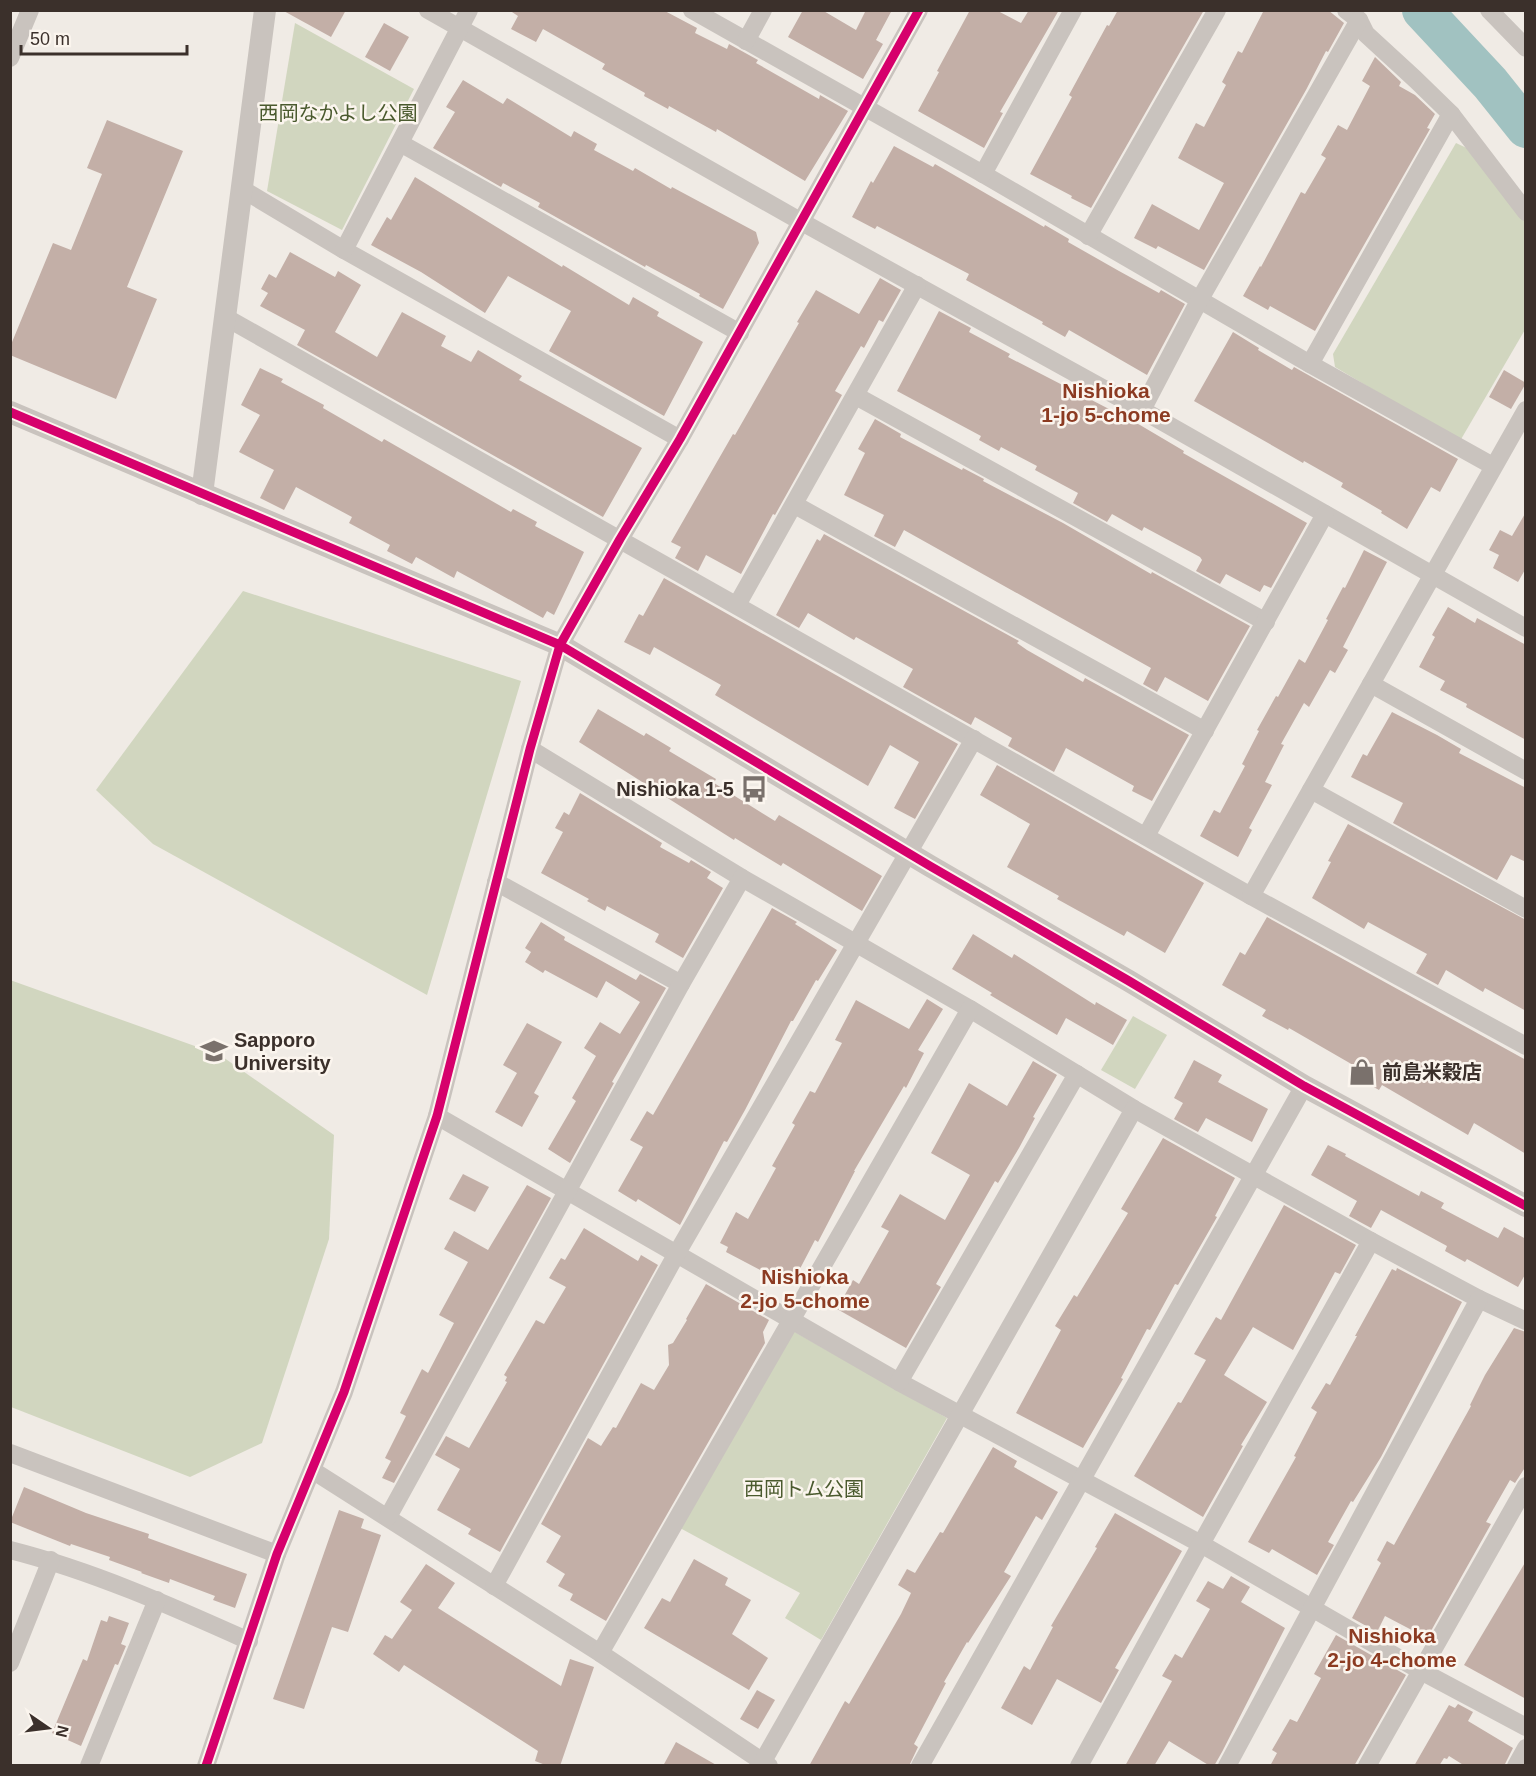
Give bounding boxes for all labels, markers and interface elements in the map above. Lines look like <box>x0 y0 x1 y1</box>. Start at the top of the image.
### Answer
scale bar <box>21 18 188 56</box>
text: 50 m <box>30 29 70 49</box>
park label: 西岡なかよし公園 <box>259 102 418 124</box>
district label: Nishioka 1-jo 5-chome <box>1041 379 1171 426</box>
bus stop icon: Nishioka 1-5 <box>739 774 769 804</box>
place label: Nishioka 1-5 <box>616 778 734 800</box>
place label: Sapporo University <box>234 1029 332 1074</box>
school or university icon: Sapporo University <box>199 1036 229 1066</box>
shop icon: 前島米穀店 <box>1347 1057 1377 1087</box>
place label: 前島米穀店 <box>1382 1061 1482 1083</box>
district label: Nishioka 2-jo 5-chome <box>740 1265 870 1312</box>
park label: 西岡トム公園 <box>744 1478 864 1500</box>
district label: Nishioka 2-jo 4-chome <box>1327 1624 1457 1671</box>
north arrow <box>18 1698 78 1758</box>
text: N <box>52 1724 72 1739</box>

